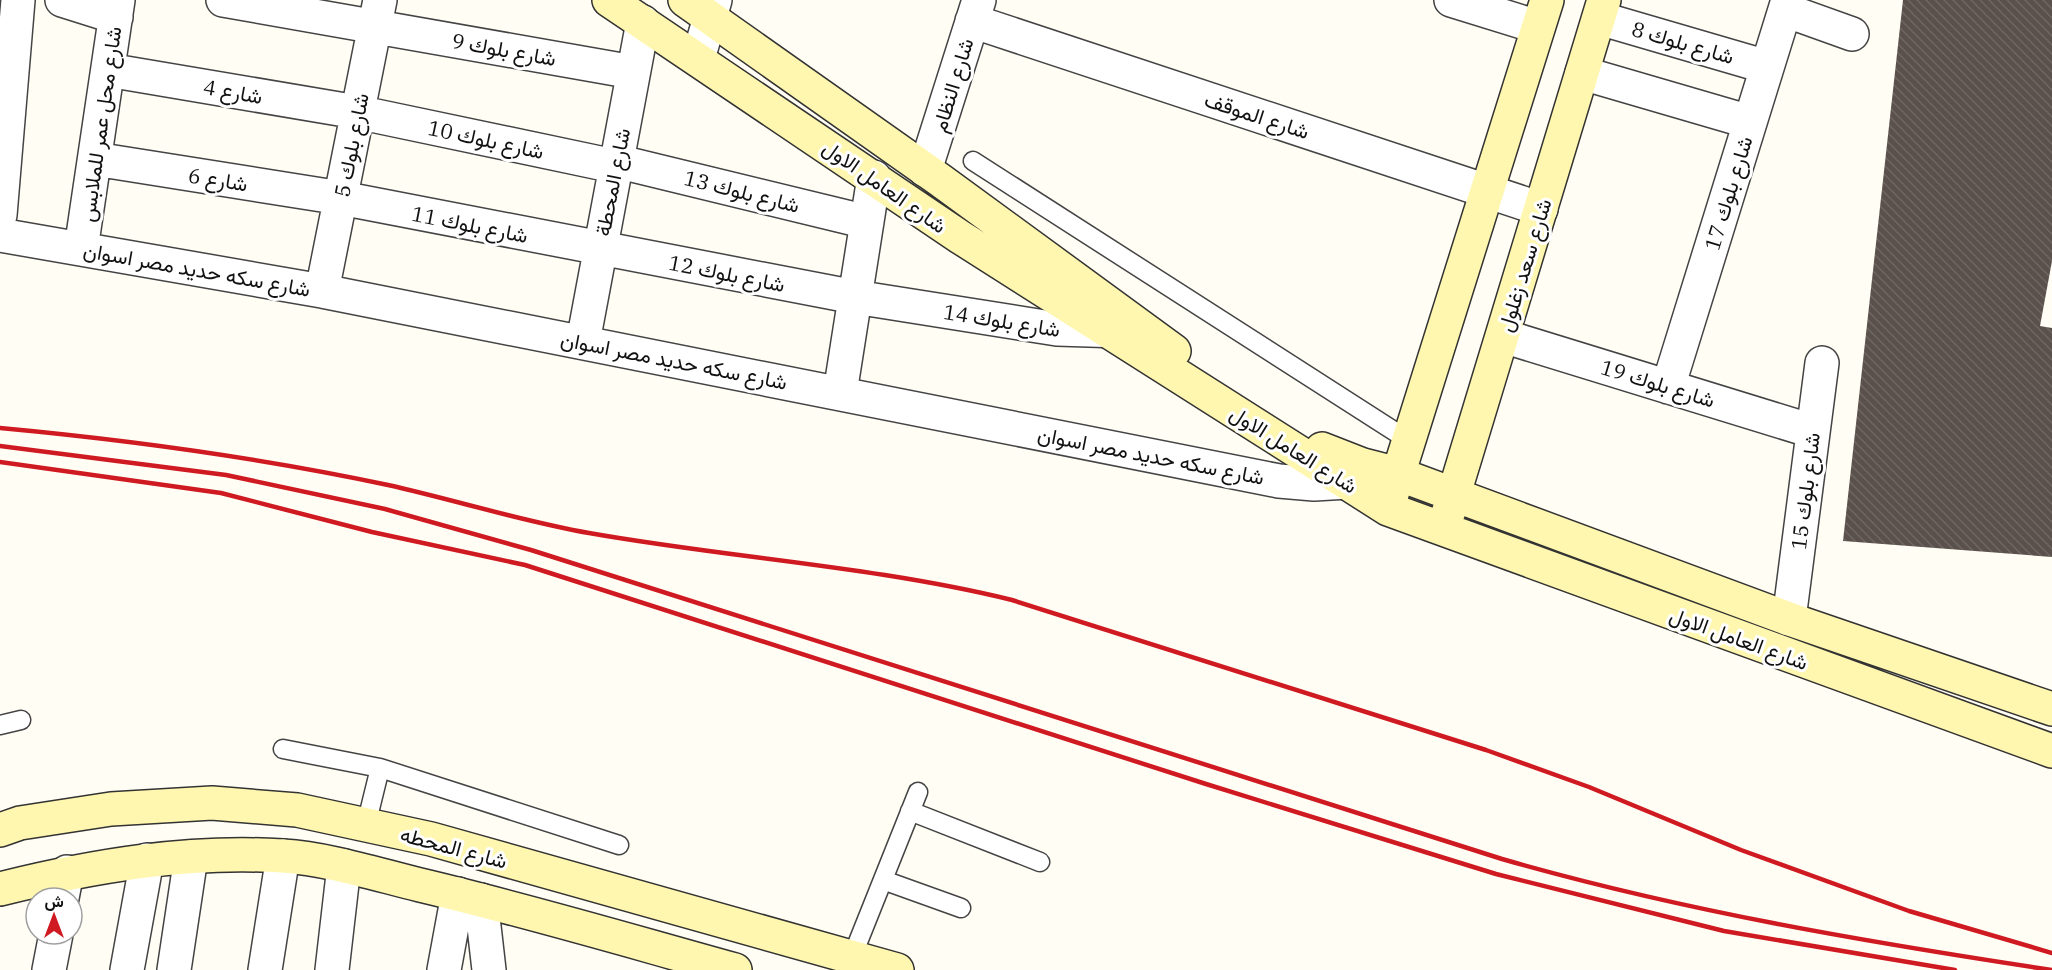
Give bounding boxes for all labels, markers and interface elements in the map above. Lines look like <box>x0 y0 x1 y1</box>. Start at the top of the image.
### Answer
street label: شارع بلوك 8 <box>1628 14 1737 71</box>
street label: شارع محل عمر للملابس <box>72 24 129 224</box>
street label: شارع بلوك 9 <box>450 26 558 73</box>
street label: شارع النظام <box>924 34 981 136</box>
street label: شارع 4 <box>201 72 265 111</box>
street label: شارع الموقف <box>1201 85 1313 146</box>
street label: شارع بلوك 5 <box>327 91 376 200</box>
street label: شارع بلوك 10 <box>425 113 547 166</box>
street label: شارع المحطة <box>588 126 637 239</box>
street label: شارع العامل الاول <box>817 133 953 240</box>
street label: شارع بلوك 17 <box>1697 133 1760 254</box>
street label: شارع 6 <box>186 161 250 198</box>
street label: شارع بلوك 13 <box>681 163 803 220</box>
street label: شارع سعد زغلول <box>1490 195 1558 335</box>
street label: شارع بلوك 11 <box>409 199 531 250</box>
street label: شارع سكه حديد مصر اسوان <box>81 235 313 304</box>
street label: شارع بلوك 12 <box>666 248 788 299</box>
street label: شارع بلوك 14 <box>941 297 1062 344</box>
street label: شارع سكه حديد مصر اسوان <box>558 324 790 397</box>
street label: شارع بلوك 19 <box>1597 352 1718 415</box>
street label: شارع العامل الاول <box>1224 399 1363 500</box>
street label: شارع سكه حديد مصر اسوان <box>1035 419 1267 492</box>
street label: شارع بلوك 15 <box>1784 431 1827 551</box>
street label: شارع العامل الاول <box>1666 600 1812 677</box>
street label: شارع المحطه <box>397 819 510 876</box>
north arrow <box>24 886 84 946</box>
text: ش <box>44 891 64 911</box>

